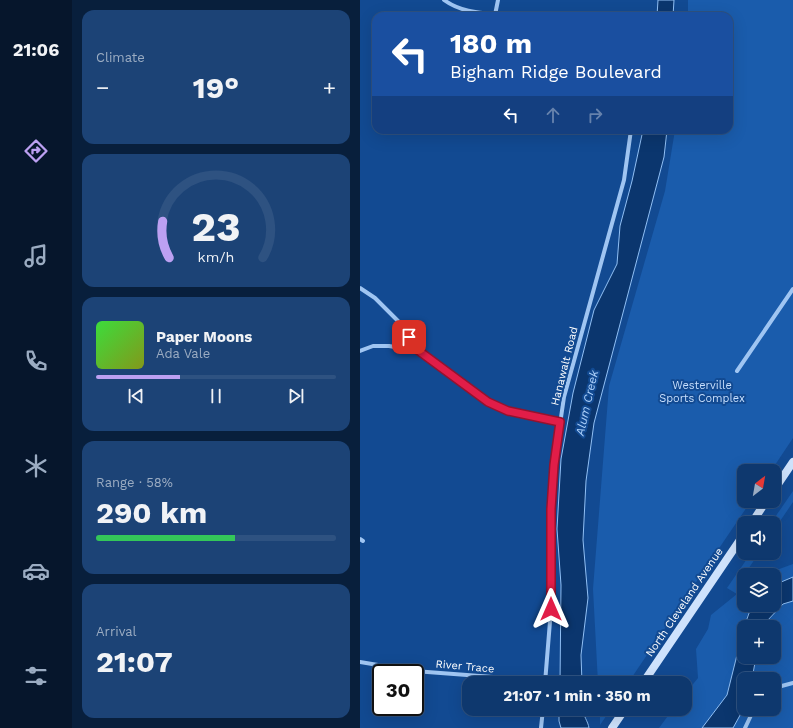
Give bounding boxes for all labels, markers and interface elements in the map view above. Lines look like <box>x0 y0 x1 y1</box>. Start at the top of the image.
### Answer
text: 180 m <box>450 27 532 60</box>
icon: left <box>384 28 436 80</box>
text: 21:06 <box>13 39 59 60</box>
text: Climate <box>96 50 145 65</box>
text: Bigham Ridge Boulevard <box>450 61 662 82</box>
text: 19° <box>193 70 239 105</box>
text: − <box>96 75 109 100</box>
text: + <box>323 75 336 100</box>
icon: left <box>500 104 522 126</box>
icon: ahead <box>542 104 564 126</box>
icon: right <box>584 104 606 126</box>
icon: directions <box>22 137 50 165</box>
text: 23 <box>191 202 241 251</box>
icon: music <box>22 242 50 270</box>
text: km/h <box>198 249 234 265</box>
pin <box>392 320 426 354</box>
street label: Hanawalt Road <box>548 325 581 407</box>
icon: arrive <box>398 326 420 348</box>
text: Paper Moons <box>156 328 252 346</box>
text: Ada Vale <box>156 346 210 361</box>
icon: phone <box>22 347 50 375</box>
water label: Alum Creek <box>572 369 601 438</box>
park label: Westerville Sports Complex <box>659 379 745 405</box>
icon: previous <box>125 385 147 407</box>
icon: pause <box>205 385 227 407</box>
icon: next <box>285 385 307 407</box>
icon: climate <box>22 452 50 480</box>
north arrow <box>737 464 781 508</box>
map controls <box>737 464 781 716</box>
text: Range · 58% <box>96 475 173 490</box>
text: 290 km <box>96 495 207 530</box>
button: sound <box>737 516 781 560</box>
street label: North Cleveland Avenue <box>643 545 726 659</box>
icon: car <box>22 557 50 585</box>
button: layers <box>737 568 781 612</box>
position arrow <box>530 588 572 630</box>
button: + <box>737 620 781 664</box>
text: Arrival <box>96 624 137 639</box>
text: 21:07 <box>96 644 173 679</box>
street label: River Trace <box>435 657 495 676</box>
icon: filters <box>22 662 50 690</box>
speed limit sign: 30 <box>372 664 424 716</box>
button: − <box>737 672 781 716</box>
text: 21:07 · 1 min · 350 m <box>503 687 651 705</box>

